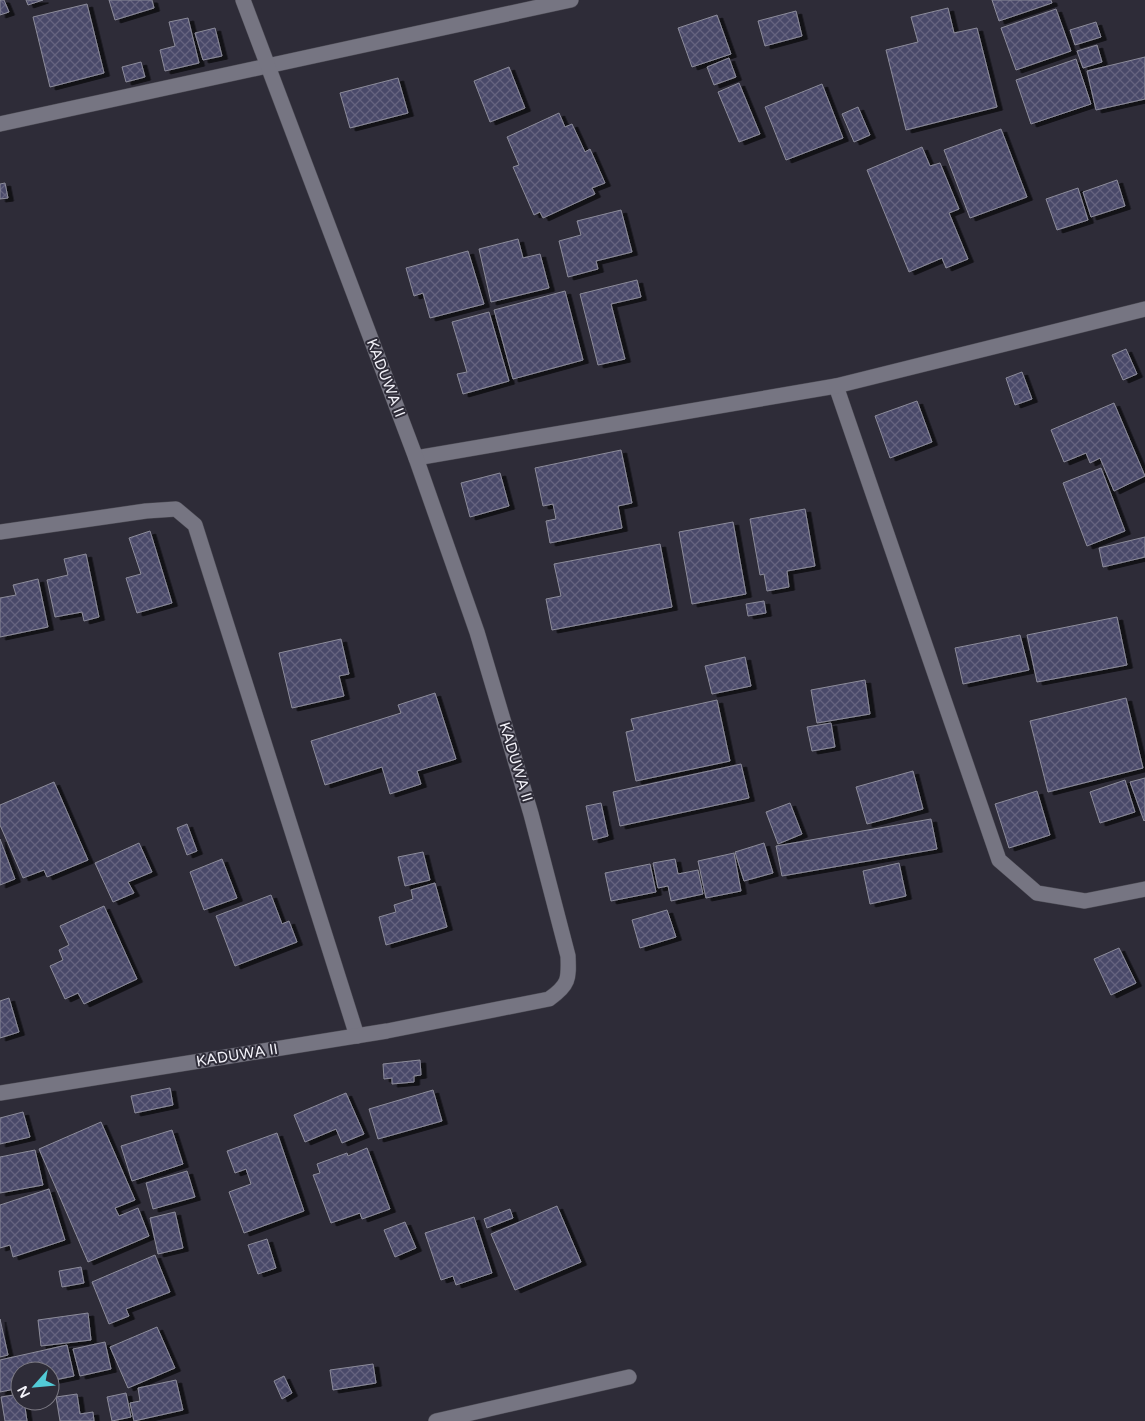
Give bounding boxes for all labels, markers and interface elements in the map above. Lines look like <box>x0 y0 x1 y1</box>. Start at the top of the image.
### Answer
street label: KADUWA II <box>363 336 409 420</box>
street label: KADUWA II <box>495 720 537 804</box>
street label: KADUWA II <box>195 1040 279 1070</box>
north arrow <box>10 1361 60 1411</box>
text: N <box>14 1383 34 1401</box>

